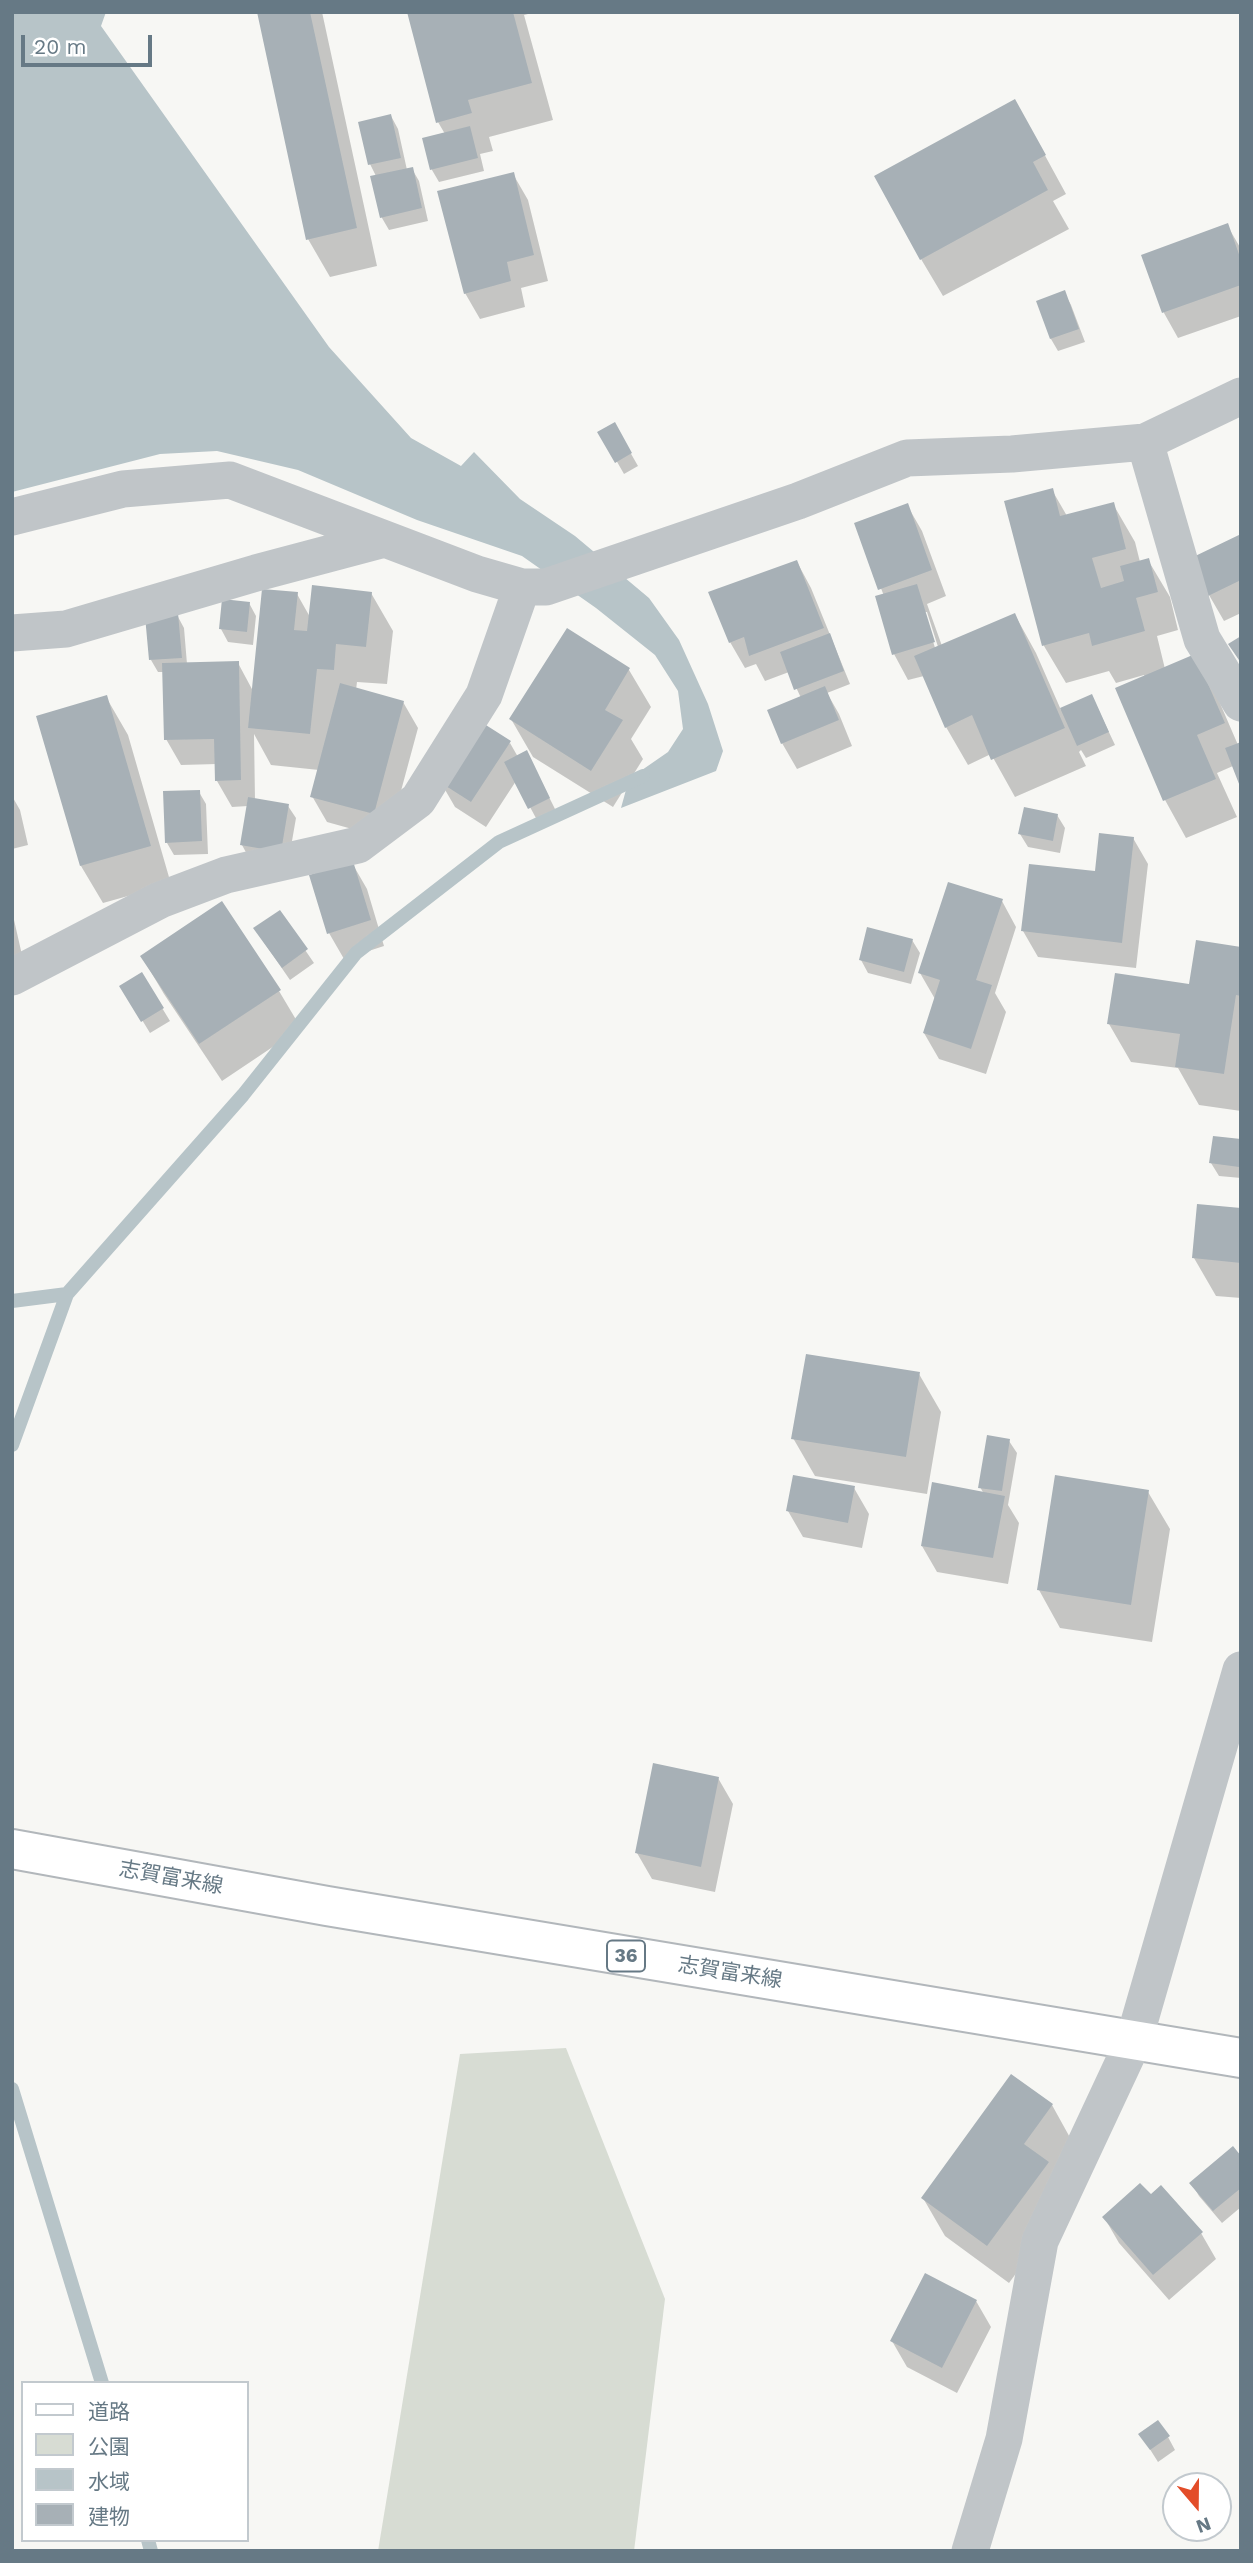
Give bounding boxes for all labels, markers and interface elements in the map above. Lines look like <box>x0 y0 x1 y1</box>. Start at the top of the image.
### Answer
scale bar <box>24 21 156 65</box>
text: 20 m <box>34 34 86 59</box>
street label: 志賀富来線 <box>117 1856 225 1900</box>
road number: 36 <box>607 1940 645 1972</box>
street label: 志賀富来線 <box>676 1952 784 1994</box>
legend <box>21 2381 248 2542</box>
text: 道路 <box>88 2399 130 2424</box>
text: 公園 <box>88 2434 130 2459</box>
text: 水域 <box>88 2469 130 2494</box>
north arrow <box>1162 2472 1232 2542</box>
text: 建物 <box>88 2504 130 2529</box>
text: N <box>1193 2512 1214 2539</box>

